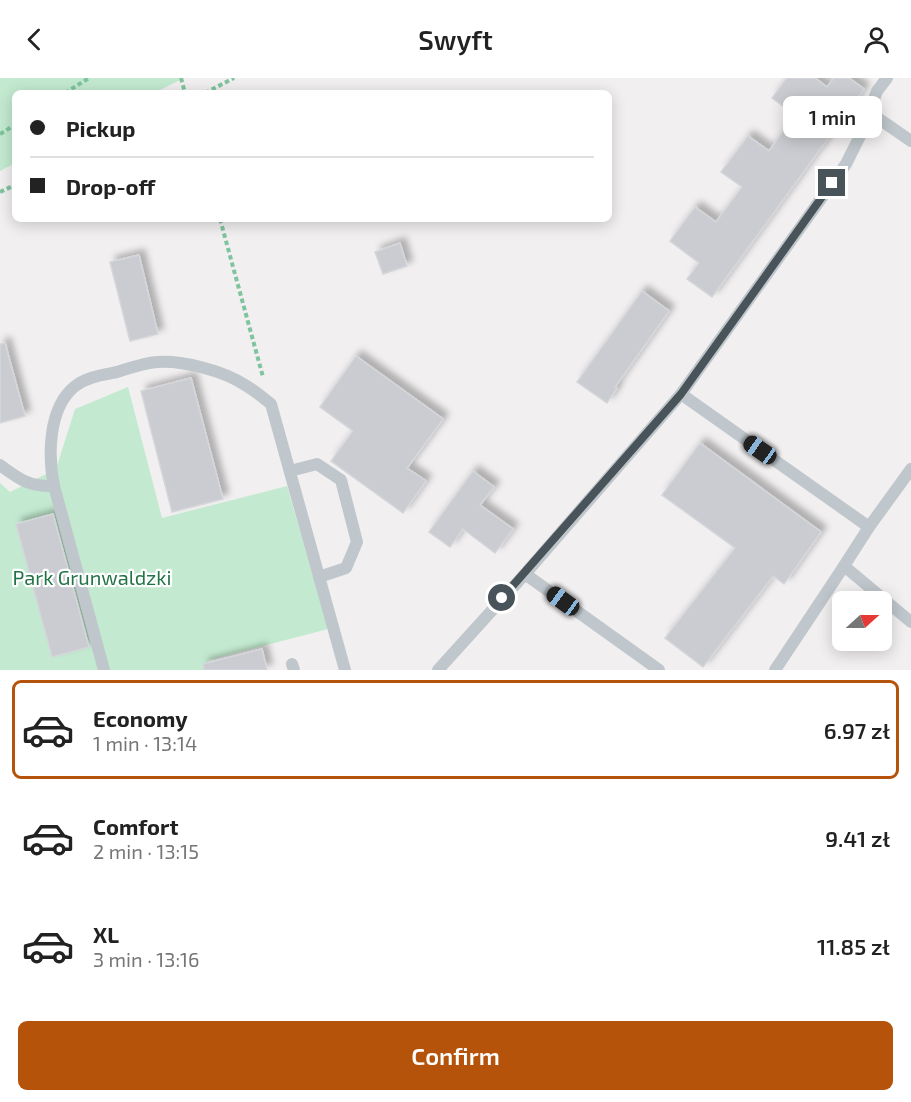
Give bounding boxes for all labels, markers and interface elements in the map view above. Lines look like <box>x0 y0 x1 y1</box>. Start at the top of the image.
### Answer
icon: back <box>18 23 51 56</box>
text: Swyft <box>418 23 493 55</box>
icon: person <box>860 23 893 56</box>
callout: 1 min <box>782 96 882 138</box>
text: 1 min <box>809 105 856 129</box>
text: Pickup <box>66 115 135 141</box>
route end <box>818 169 845 196</box>
text: Drop-off <box>66 173 155 199</box>
car <box>740 432 780 468</box>
park label: Park Grunwaldzki <box>13 565 171 589</box>
car <box>543 583 583 619</box>
route start <box>488 584 515 611</box>
north arrow <box>832 591 892 651</box>
map controls <box>832 591 892 651</box>
icon: car <box>21 703 75 757</box>
text: Economy <box>93 705 188 731</box>
text: 6.97 zł <box>824 717 890 743</box>
text: 1 min · 13:14 <box>93 731 197 755</box>
icon: car <box>21 811 75 865</box>
text: Comfort <box>93 813 178 839</box>
text: 9.41 zł <box>825 825 890 851</box>
text: 2 min · 13:15 <box>93 839 199 863</box>
icon: car <box>21 919 75 973</box>
text: XL <box>93 921 119 947</box>
text: 11.85 zł <box>817 933 890 959</box>
text: 3 min · 13:16 <box>93 947 200 971</box>
button: Confirm <box>18 1021 893 1090</box>

